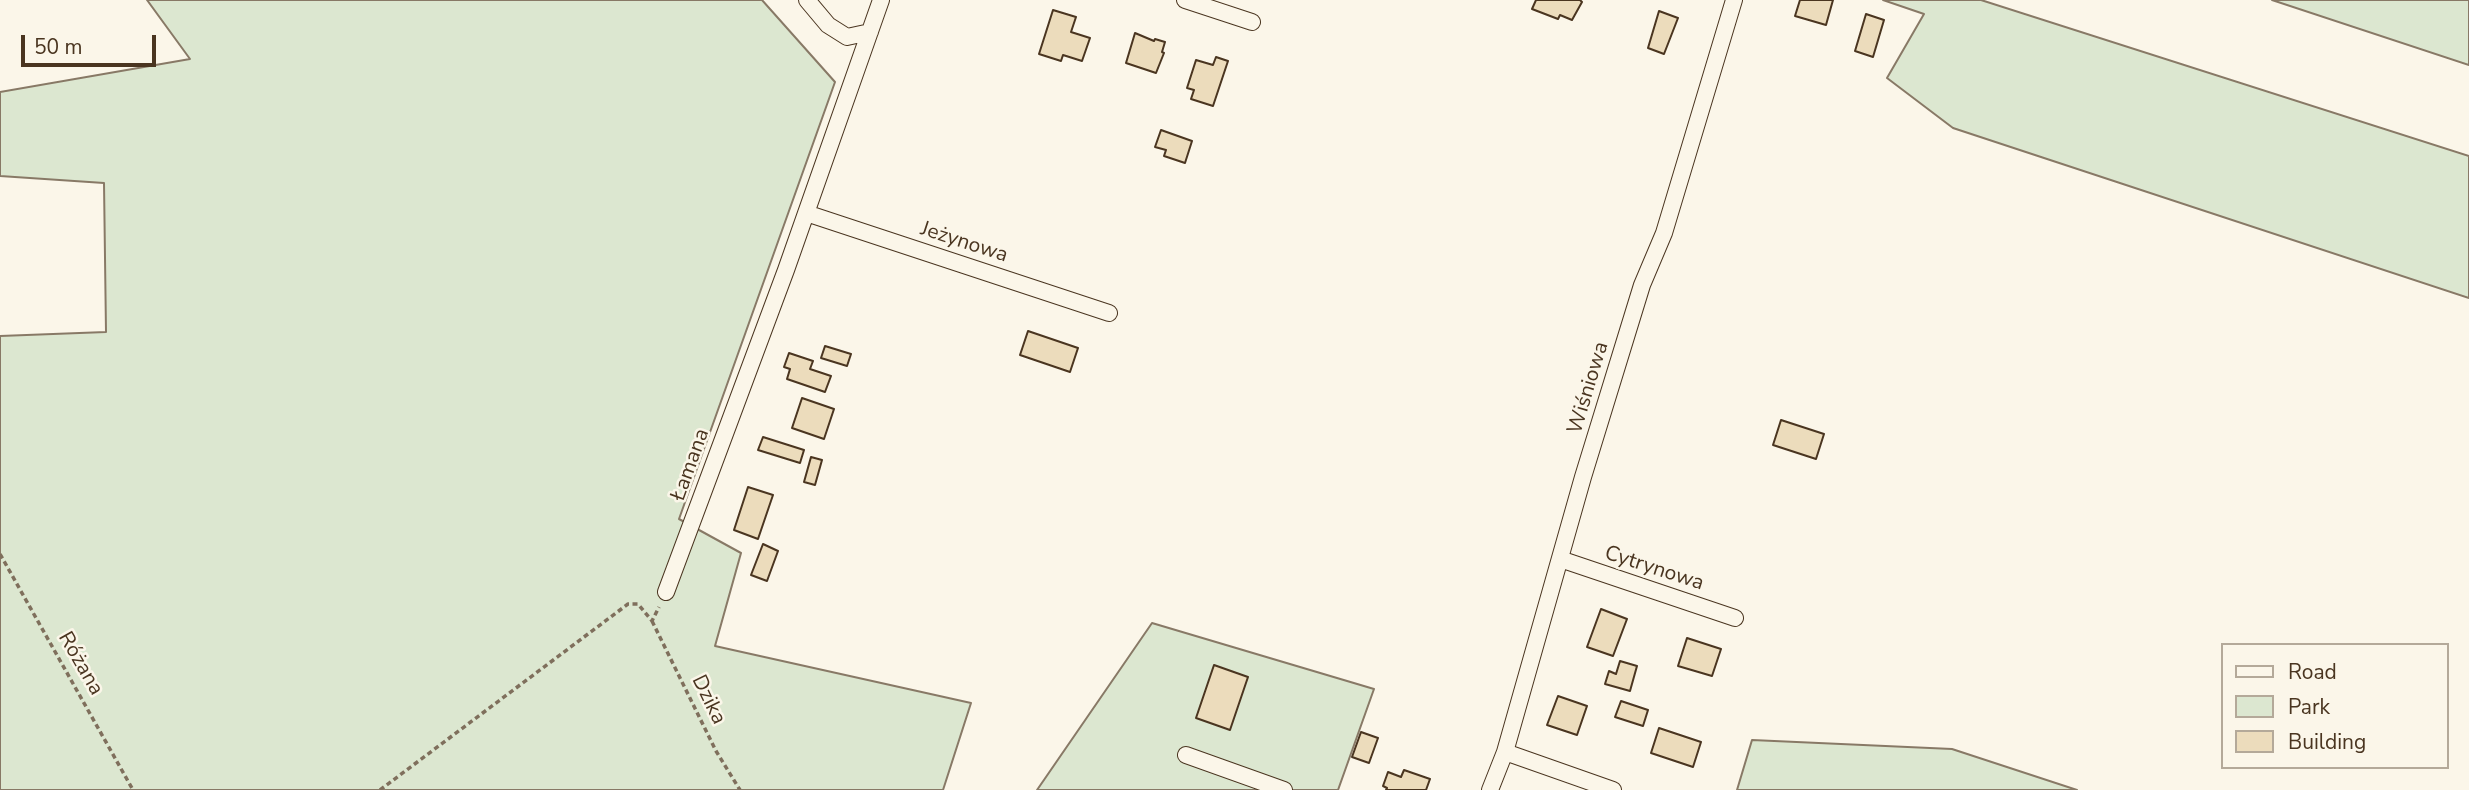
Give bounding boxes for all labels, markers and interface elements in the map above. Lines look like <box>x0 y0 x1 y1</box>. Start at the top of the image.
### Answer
scale bar <box>24 21 159 65</box>
text: 50 m <box>34 33 83 61</box>
street label: Jeżynowa <box>917 217 1011 269</box>
street label: Wiśniowa <box>1563 339 1615 437</box>
street label: Łamana <box>666 426 716 504</box>
street label: Cytrynowa <box>1601 541 1707 597</box>
street label: Różana <box>52 628 108 700</box>
legend <box>2220 643 2448 769</box>
text: Road <box>2288 658 2337 686</box>
street label: Dzika <box>685 671 731 729</box>
text: Park <box>2288 693 2330 721</box>
text: Building <box>2288 728 2366 756</box>

